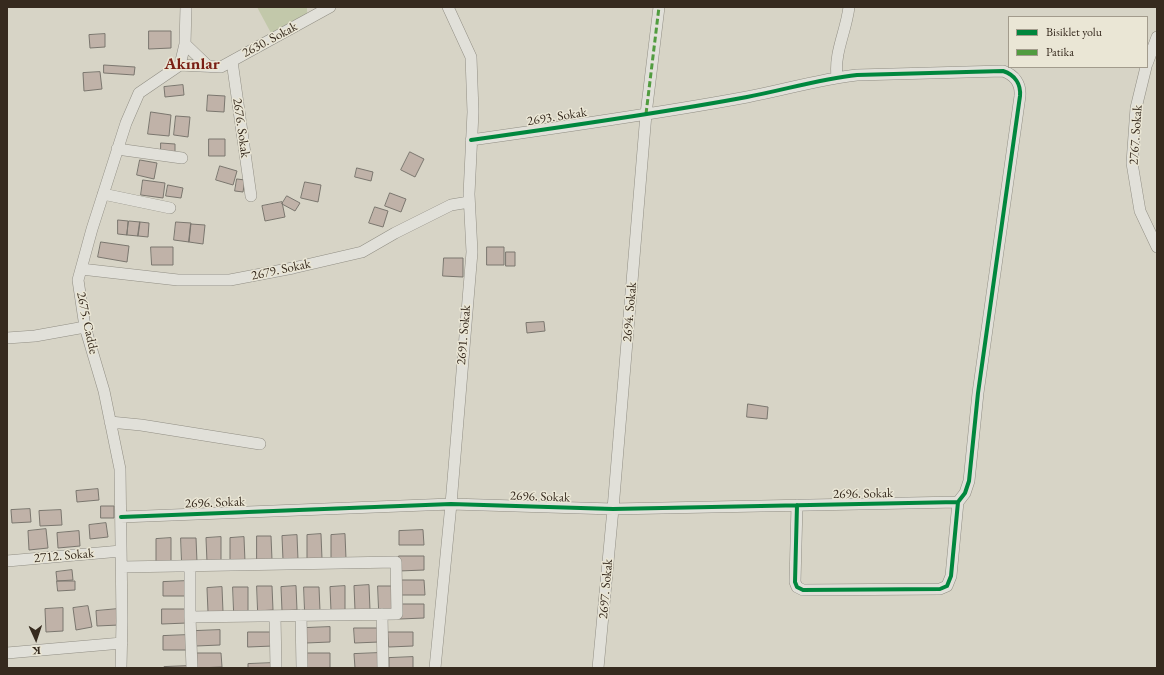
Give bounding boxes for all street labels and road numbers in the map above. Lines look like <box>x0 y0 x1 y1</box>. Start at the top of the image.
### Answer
street label: 2630. Sokak <box>240 19 300 61</box>
street label: 2676. Sokak <box>229 97 253 159</box>
street label: 2767. Sokak <box>1126 104 1146 166</box>
street label: 2693. Sokak <box>526 105 588 129</box>
street label: 2679. Sokak <box>250 256 312 284</box>
street label: 2694. Sokak <box>620 281 640 343</box>
street label: 2675. Cadde <box>73 290 101 356</box>
street label: 2691. Sokak <box>454 304 474 366</box>
street label: 2696. Sokak <box>833 486 893 502</box>
street label: 2696. Sokak <box>510 488 570 506</box>
street label: 2696. Sokak <box>185 494 245 512</box>
street label: 2712. Sokak <box>33 546 95 566</box>
street label: 2697. Sokak <box>596 558 616 620</box>

